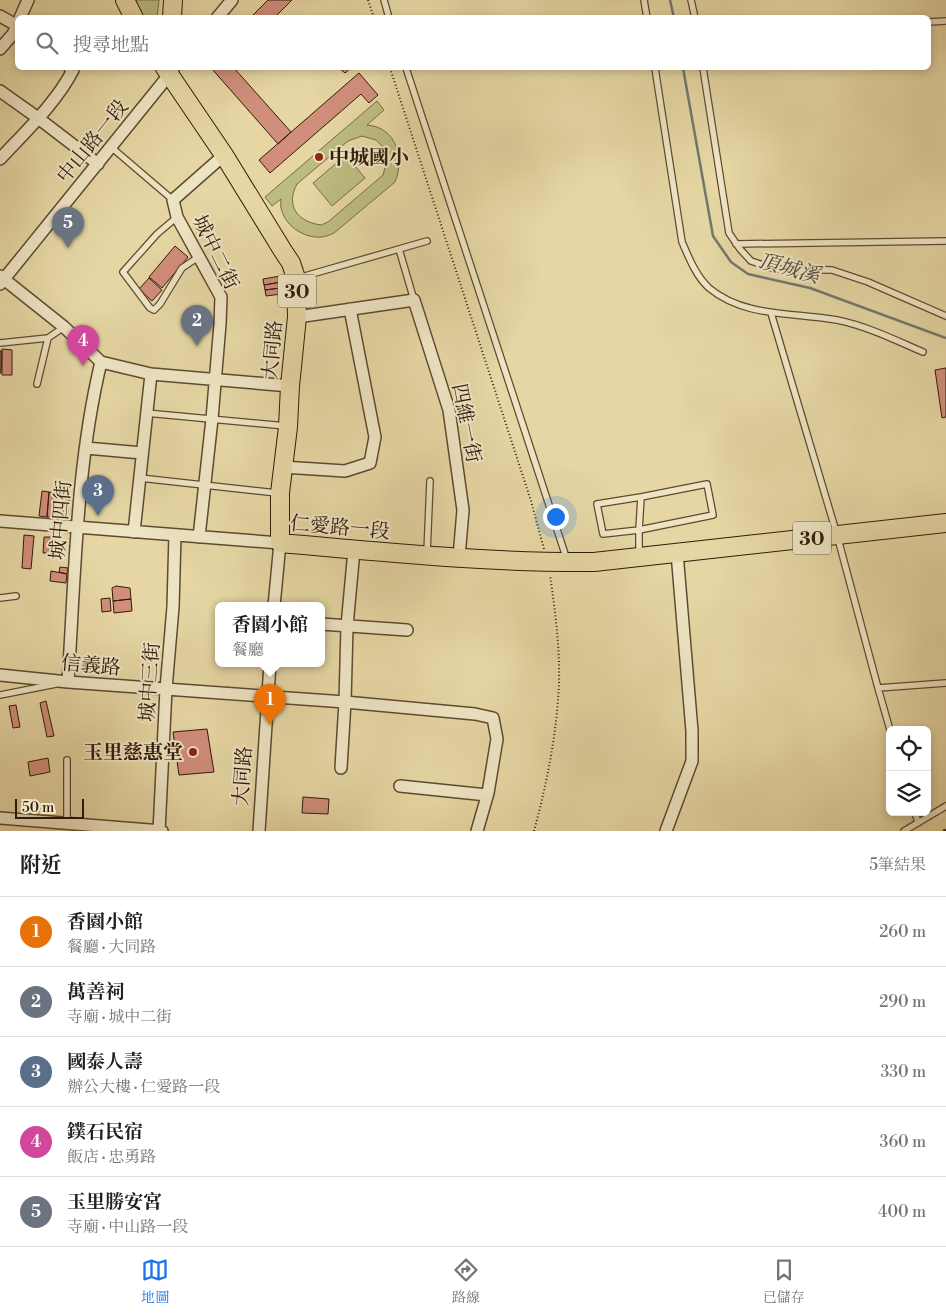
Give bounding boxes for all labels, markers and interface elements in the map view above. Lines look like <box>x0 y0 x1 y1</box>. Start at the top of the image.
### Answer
search box <box>15 15 931 70</box>
icon: search <box>33 29 61 57</box>
text: 搜尋地點 <box>73 33 149 57</box>
street label: 中山路一段 <box>52 95 134 189</box>
place label: 中城國小 <box>329 146 409 171</box>
marker: 中城國小 <box>313 151 325 163</box>
pin: 5 <box>52 207 84 248</box>
street label: 城中二街 <box>186 211 243 294</box>
water label: 頂城溪 <box>755 248 824 290</box>
road number: 30 <box>278 274 316 308</box>
pin: 2 <box>181 305 213 346</box>
street label: 大同路 <box>258 319 289 381</box>
pin: 4 <box>67 325 99 366</box>
street label: 四維一街 <box>446 382 485 465</box>
pin: 3 <box>82 475 114 516</box>
street label: 城中四街 <box>46 479 77 561</box>
your location <box>543 504 569 530</box>
street label: 仁愛路一段 <box>289 512 391 545</box>
road number: 30 <box>793 522 831 554</box>
popup <box>215 602 325 667</box>
text: 香園小館 <box>232 613 308 637</box>
text: 餐廳 <box>232 640 264 660</box>
street label: 城中三街 <box>135 641 166 723</box>
street label: 信義路 <box>60 651 122 682</box>
pin: 1 <box>254 684 286 725</box>
map controls <box>886 726 931 816</box>
button: locate <box>886 726 931 771</box>
place label: 玉里慈惠堂 <box>83 741 183 766</box>
street label: 大同路 <box>229 745 258 807</box>
marker: 玉里慈惠堂 <box>187 746 199 758</box>
button: layers <box>886 771 931 816</box>
scale bar <box>15 796 84 819</box>
text: 50 m <box>22 799 54 817</box>
text: 附近 <box>20 853 62 879</box>
text: 5筆結果 <box>869 855 926 875</box>
text: 香園小館 <box>67 910 143 934</box>
text: 1 <box>32 922 40 942</box>
text: 260 m <box>879 922 926 942</box>
text: 餐廳 · 大同路 <box>67 937 156 957</box>
text: 萬善祠 <box>67 980 124 1004</box>
text: 2 <box>31 992 41 1012</box>
text: 290 m <box>879 992 926 1012</box>
text: 寺廟 · 城中二街 <box>67 1007 172 1027</box>
text: 國泰人壽 <box>67 1050 143 1074</box>
text: 3 <box>31 1062 41 1082</box>
text: 330 m <box>880 1062 926 1082</box>
text: 辦公大樓 · 仁愛路一段 <box>67 1077 220 1097</box>
text: 鏷石民宿 <box>67 1120 143 1144</box>
text: 4 <box>31 1132 41 1152</box>
text: 360 m <box>880 1132 926 1152</box>
text: 飯店 · 忠勇路 <box>67 1147 156 1167</box>
text: 玉里勝安宮 <box>67 1190 162 1214</box>
text: 5 <box>31 1202 41 1222</box>
text: 400 m <box>878 1202 926 1222</box>
text: 寺廟 · 中山路一段 <box>67 1217 188 1237</box>
tab: 地圖 <box>141 1256 169 1307</box>
tab: 路線 <box>452 1256 480 1307</box>
tab: 已儲存 <box>763 1256 805 1307</box>

